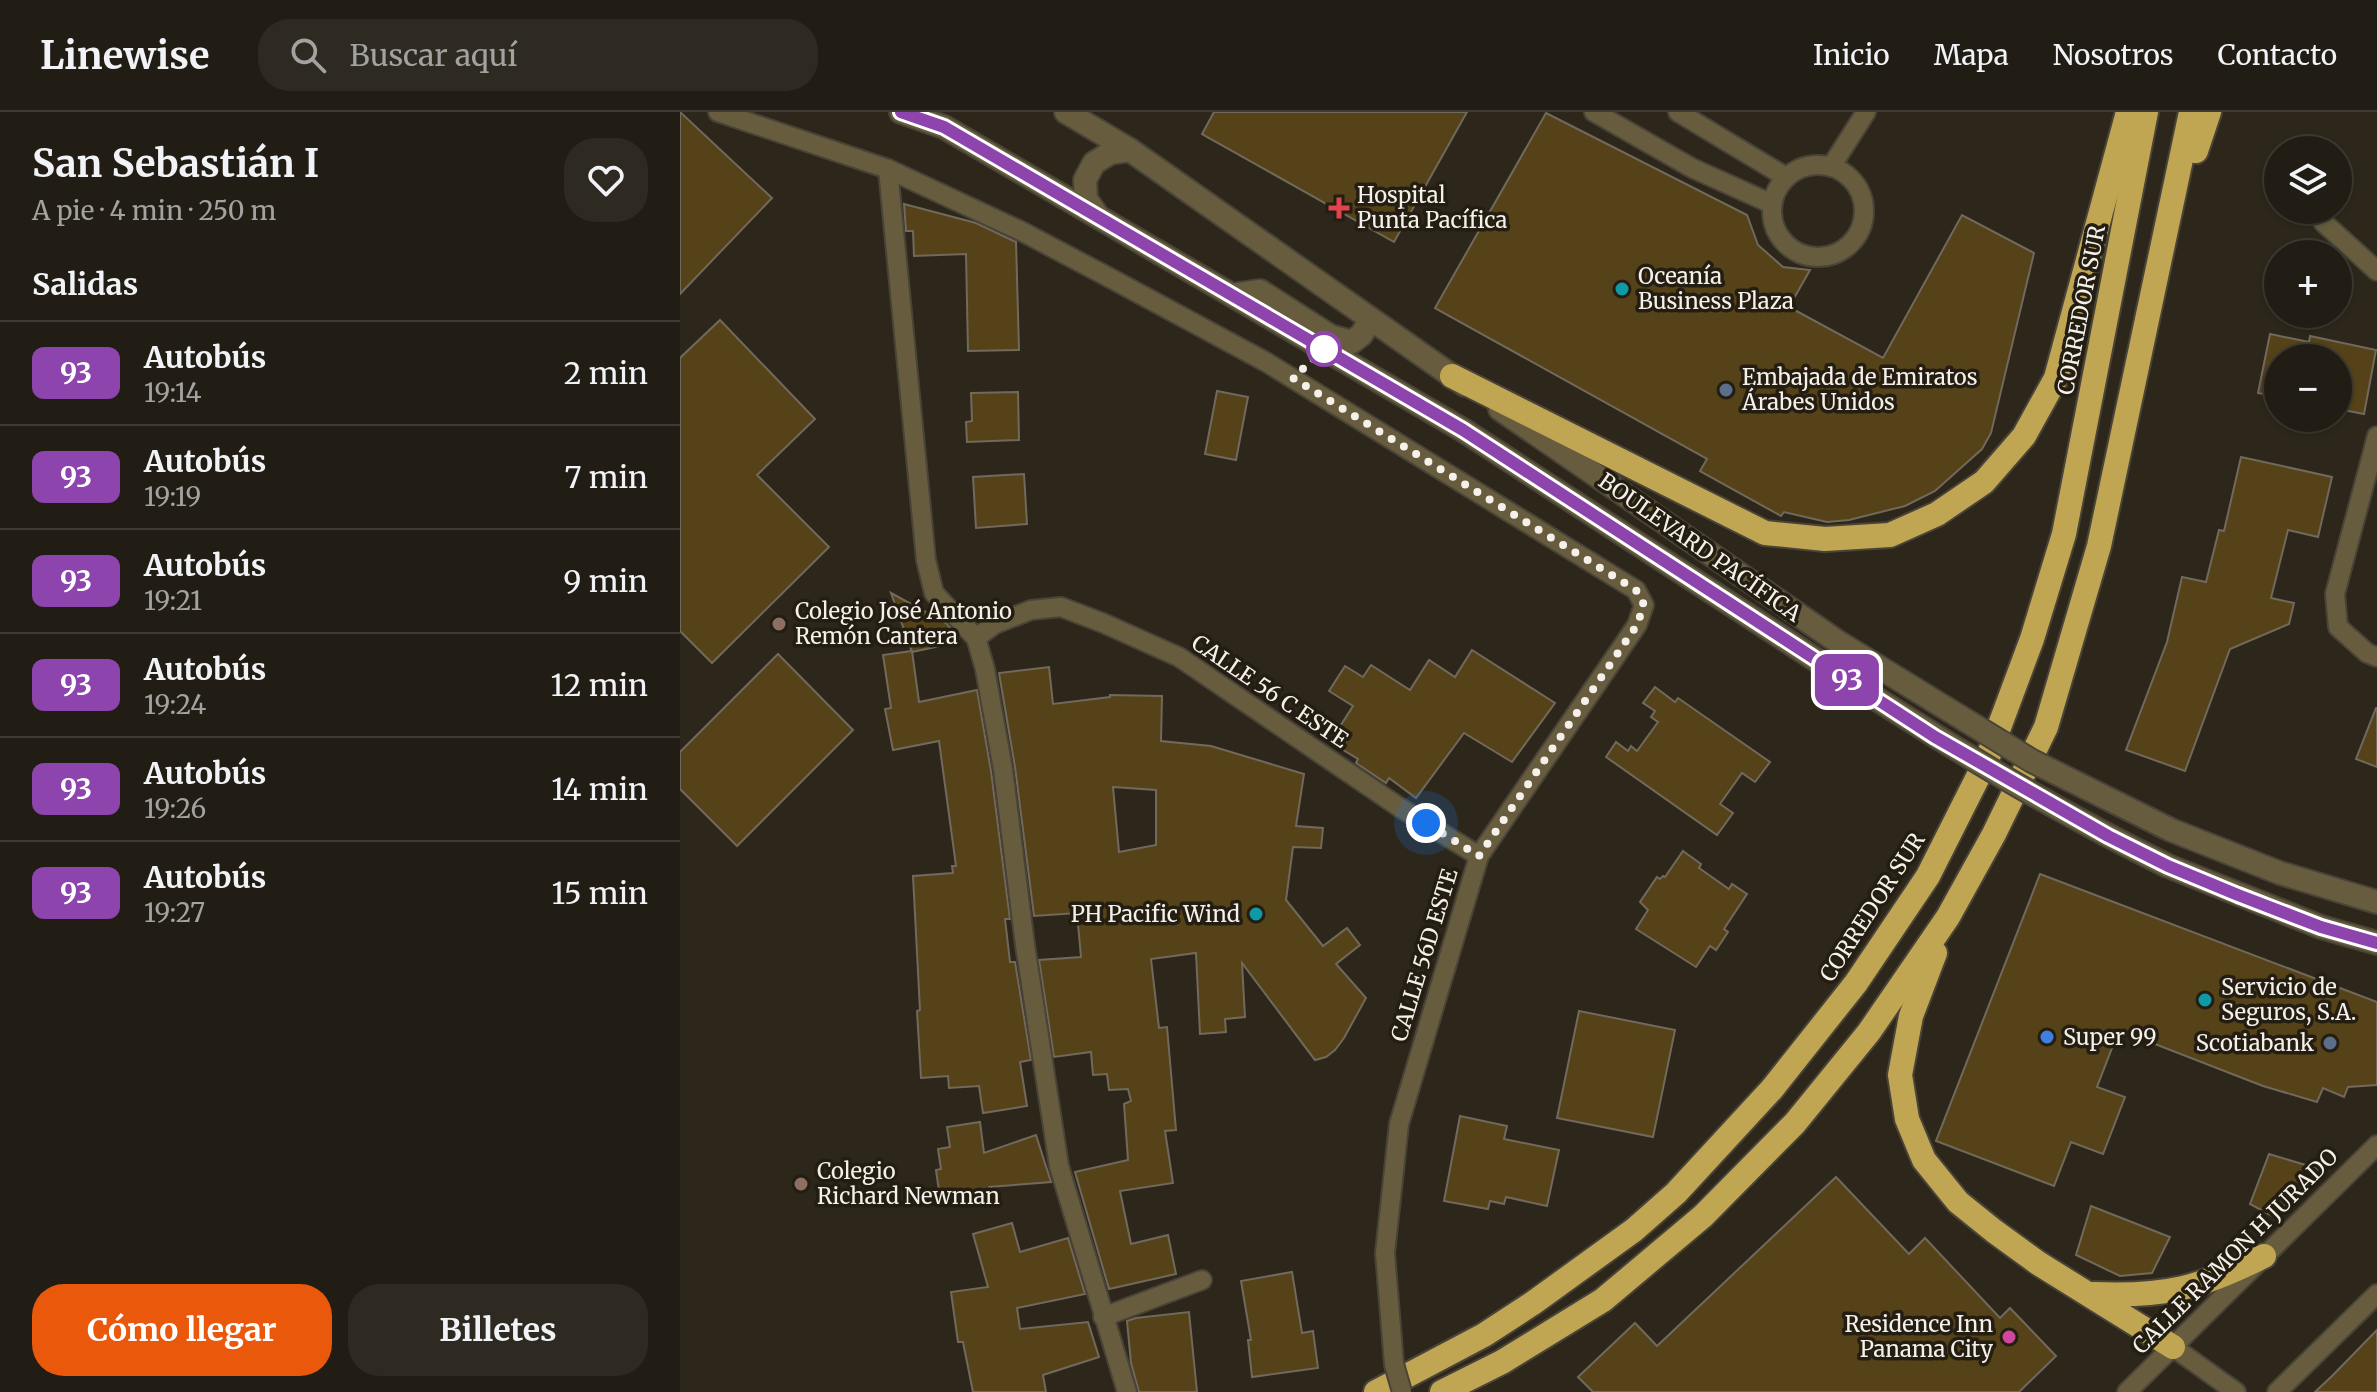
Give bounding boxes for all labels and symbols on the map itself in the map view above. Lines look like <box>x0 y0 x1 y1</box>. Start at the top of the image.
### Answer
place label: Hospital Punta Pacífica <box>1357 181 1507 234</box>
marker: Hospital Punta Pacífica <box>1328 197 1350 219</box>
street label: CORREDOR SUR <box>2051 222 2111 397</box>
place label: Oceanía Business Plaza <box>1638 262 1794 315</box>
marker: Oceanía Business Plaza <box>1613 280 1631 298</box>
unlabelled marker <box>1307 332 1341 366</box>
place label: Embajada de Emiratos Árabes Unidos <box>1741 363 1978 416</box>
marker: Embajada de Emiratos Árabes Unidos <box>1717 381 1735 399</box>
street label: BOULEVARD PACÍFICA <box>1593 466 1808 628</box>
place label: Colegio José Antonio Remón Cantera <box>795 597 1012 650</box>
marker: Colegio José Antonio Remón Cantera <box>770 615 788 633</box>
street label: CALLE 56 C ESTE <box>1186 628 1354 754</box>
line badge: 93 <box>1811 654 1883 706</box>
your location <box>1406 803 1446 843</box>
street label: CORREDOR SUR <box>1813 827 1931 987</box>
street label: CALLE 56D ESTE <box>1384 865 1464 1045</box>
place label: PH Pacific Wind <box>1071 900 1240 928</box>
marker: PH Pacific Wind <box>1247 905 1265 923</box>
place label: Servicio de Seguros, S.A. <box>2221 973 2356 1026</box>
marker: Servicio de Seguros, S.A. <box>2196 991 2214 1009</box>
place label: Super 99 <box>2063 1023 2157 1051</box>
marker: Super 99 <box>2038 1028 2056 1046</box>
place label: Scotiabank <box>2196 1029 2314 1057</box>
marker: Scotiabank <box>2321 1034 2339 1052</box>
street label: CALLE RAMON H JURADO <box>2126 1142 2344 1360</box>
place label: Colegio Richard Newman <box>817 1157 1000 1210</box>
marker: Colegio Richard Newman <box>792 1175 810 1193</box>
place label: Residence Inn Panama City <box>1844 1310 1993 1363</box>
marker: Residence Inn Panama City <box>2000 1328 2018 1346</box>

